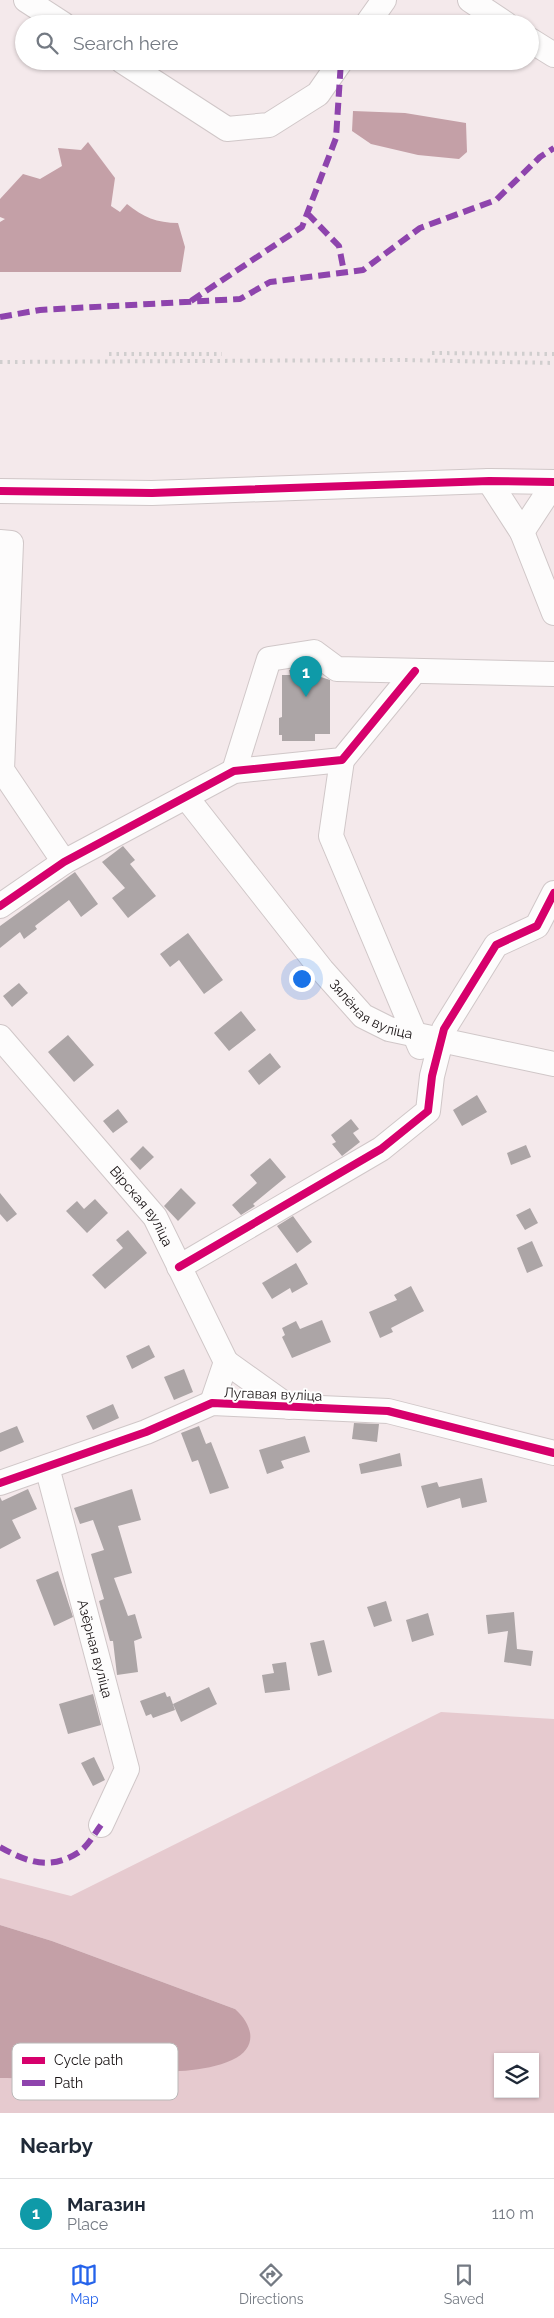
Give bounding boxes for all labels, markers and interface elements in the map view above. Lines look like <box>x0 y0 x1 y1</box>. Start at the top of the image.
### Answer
search box <box>15 15 539 70</box>
icon: search <box>33 29 61 57</box>
text: Search here <box>73 32 179 54</box>
pin: 1 <box>290 656 322 697</box>
your location <box>289 966 315 992</box>
street label: Зялёная вуліца <box>326 976 414 1042</box>
street label: Вірская вуліца <box>107 1163 176 1249</box>
street label: Лугавая вуліца <box>223 1384 323 1404</box>
street label: Азёрная вуліца <box>74 1598 116 1700</box>
legend <box>12 2043 178 2100</box>
text: Cycle path <box>54 2052 123 2068</box>
map controls <box>494 2053 539 2098</box>
button: layers <box>494 2053 539 2098</box>
text: Path <box>54 2075 83 2091</box>
text: Nearby <box>20 2133 93 2158</box>
text: Магазин <box>67 2193 146 2215</box>
text: 1 <box>32 2204 40 2223</box>
text: 110 m <box>492 2204 534 2223</box>
text: Place <box>67 2215 108 2234</box>
tab: Map <box>70 2261 99 2307</box>
tab: Directions <box>239 2261 304 2307</box>
tab: Saved <box>444 2261 484 2307</box>

